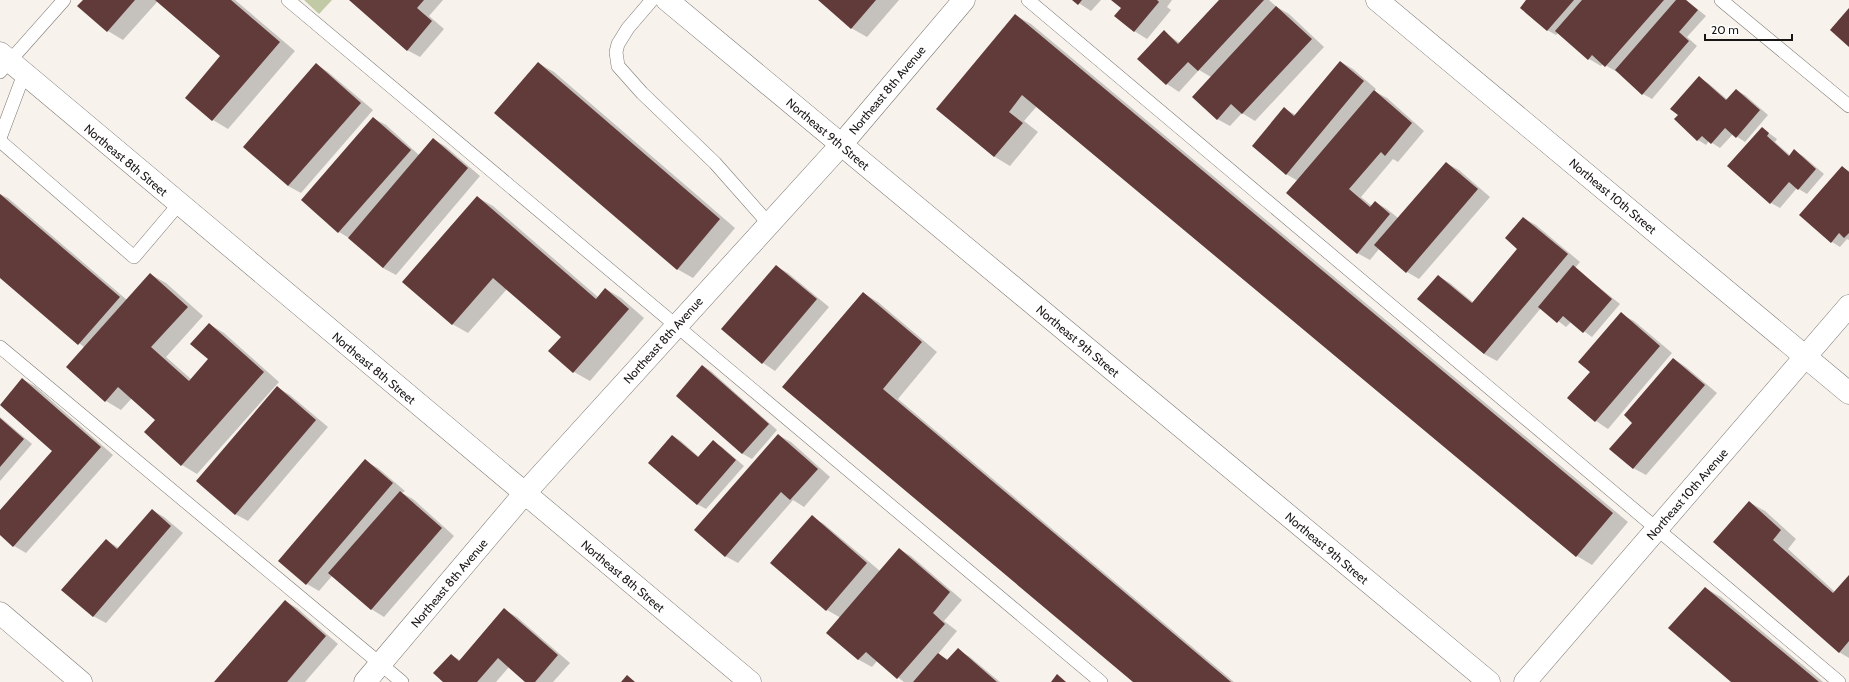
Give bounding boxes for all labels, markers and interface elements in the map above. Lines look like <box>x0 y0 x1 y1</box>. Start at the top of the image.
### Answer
scale bar <box>1705 16 1792 42</box>
text: 20 m <box>1711 22 1739 37</box>
street label: Northeast 8th Avenue <box>845 43 929 137</box>
street label: Northeast 9th Street <box>783 95 873 173</box>
street label: Northeast 8th Street <box>81 121 171 199</box>
street label: Northeast 10th Street <box>1566 155 1660 237</box>
street label: Northeast 8th Avenue <box>620 294 706 386</box>
street label: Northeast 9th Street <box>1033 302 1123 380</box>
street label: Northeast 8th Street <box>329 329 419 407</box>
street label: Northeast 10th Avenue <box>1643 445 1731 543</box>
street label: Northeast 9th Street <box>1282 509 1372 587</box>
street label: Northeast 8th Avenue <box>407 536 491 630</box>
street label: Northeast 8th Street <box>578 537 668 615</box>

